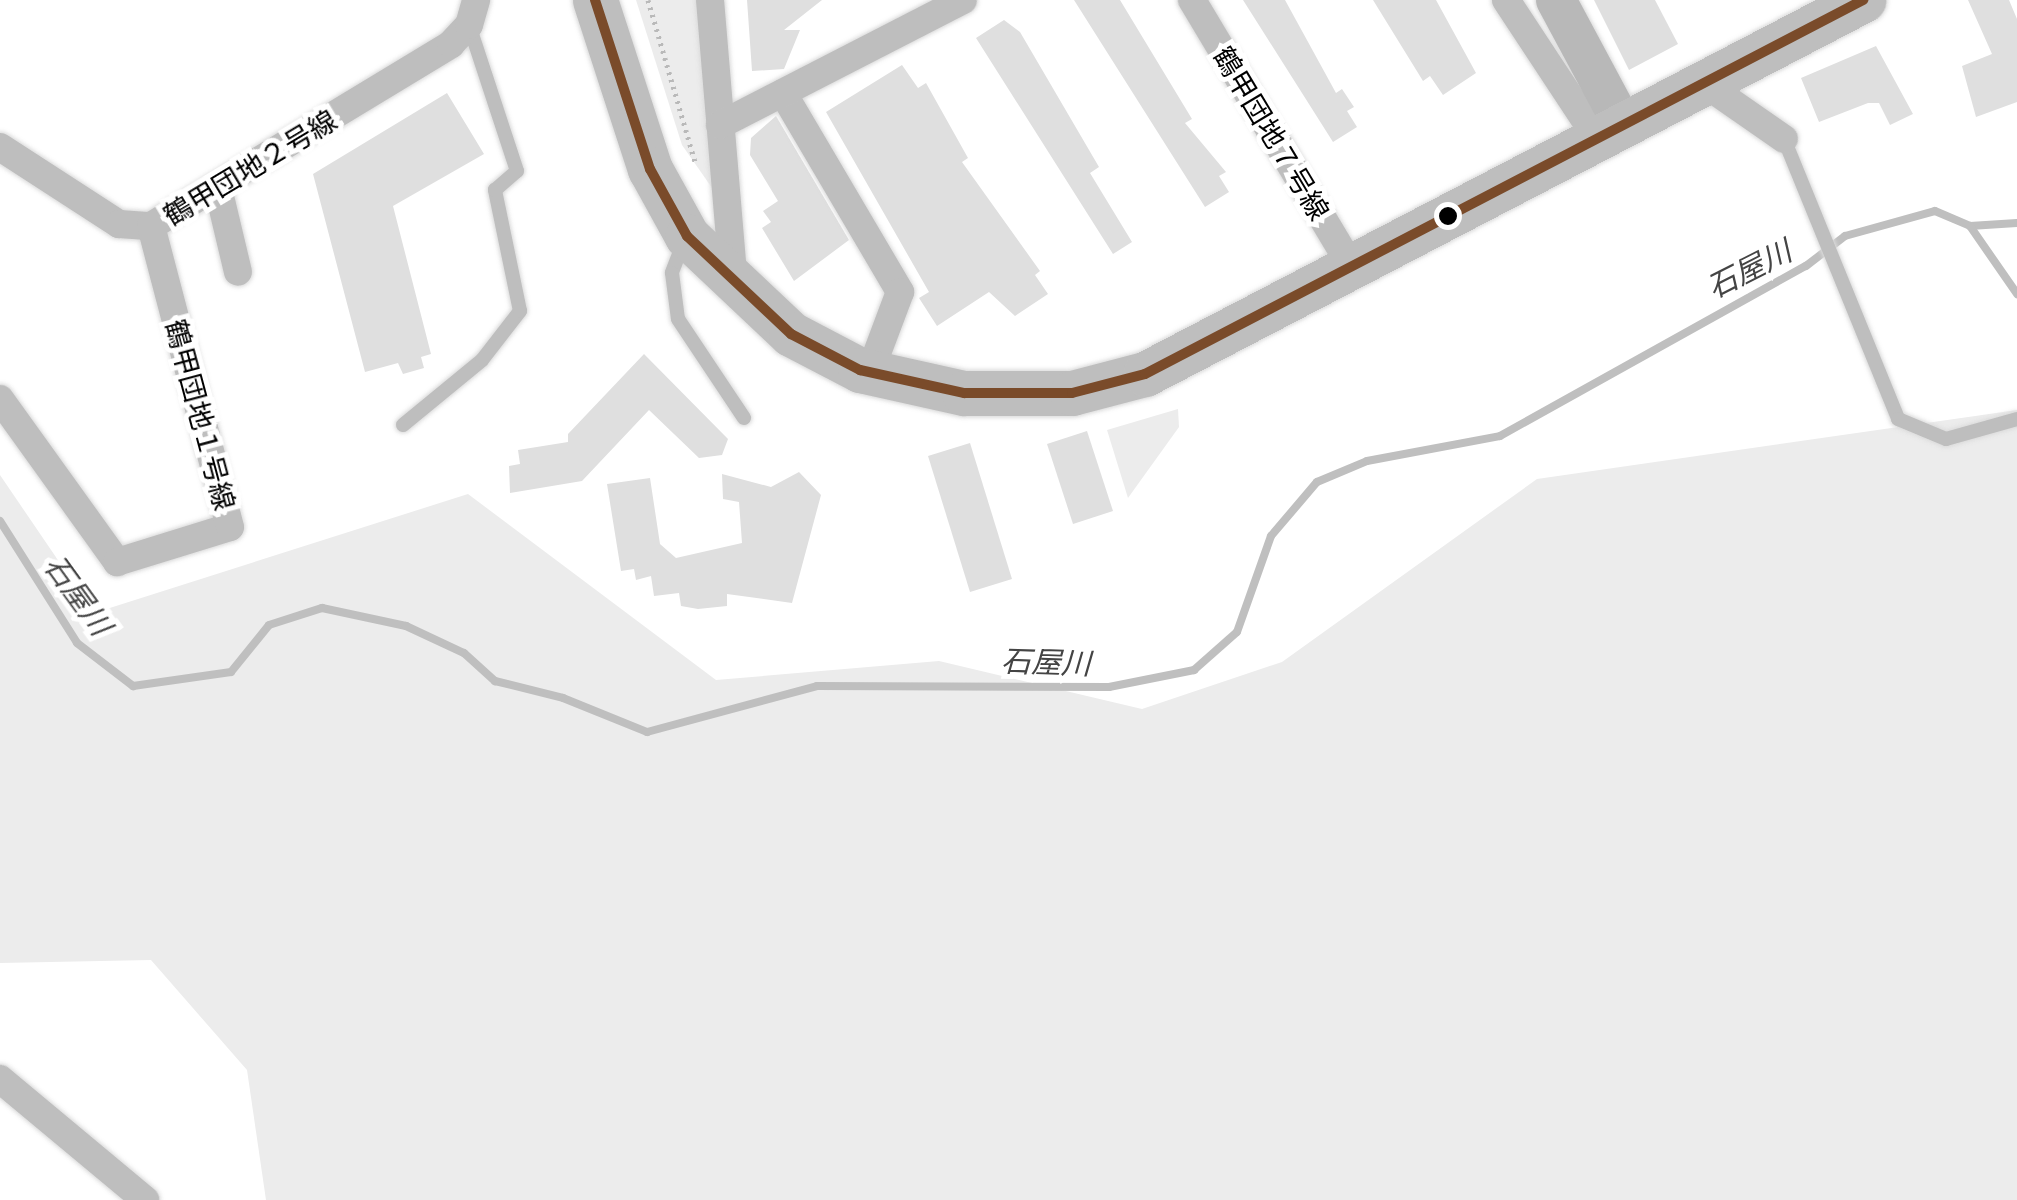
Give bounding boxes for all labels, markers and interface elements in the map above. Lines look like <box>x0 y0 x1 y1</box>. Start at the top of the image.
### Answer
street label: 鶴甲団地７号線 <box>1207 40 1337 226</box>
street label: 鶴甲団地２号線 <box>157 102 343 232</box>
unlabelled marker <box>1438 206 1458 226</box>
water label: 石屋川 <box>1701 233 1797 305</box>
street label: 鶴甲団地１号線 <box>159 316 243 514</box>
water label: 石屋川 <box>37 548 119 642</box>
water label: 石屋川 <box>1000 642 1092 682</box>

